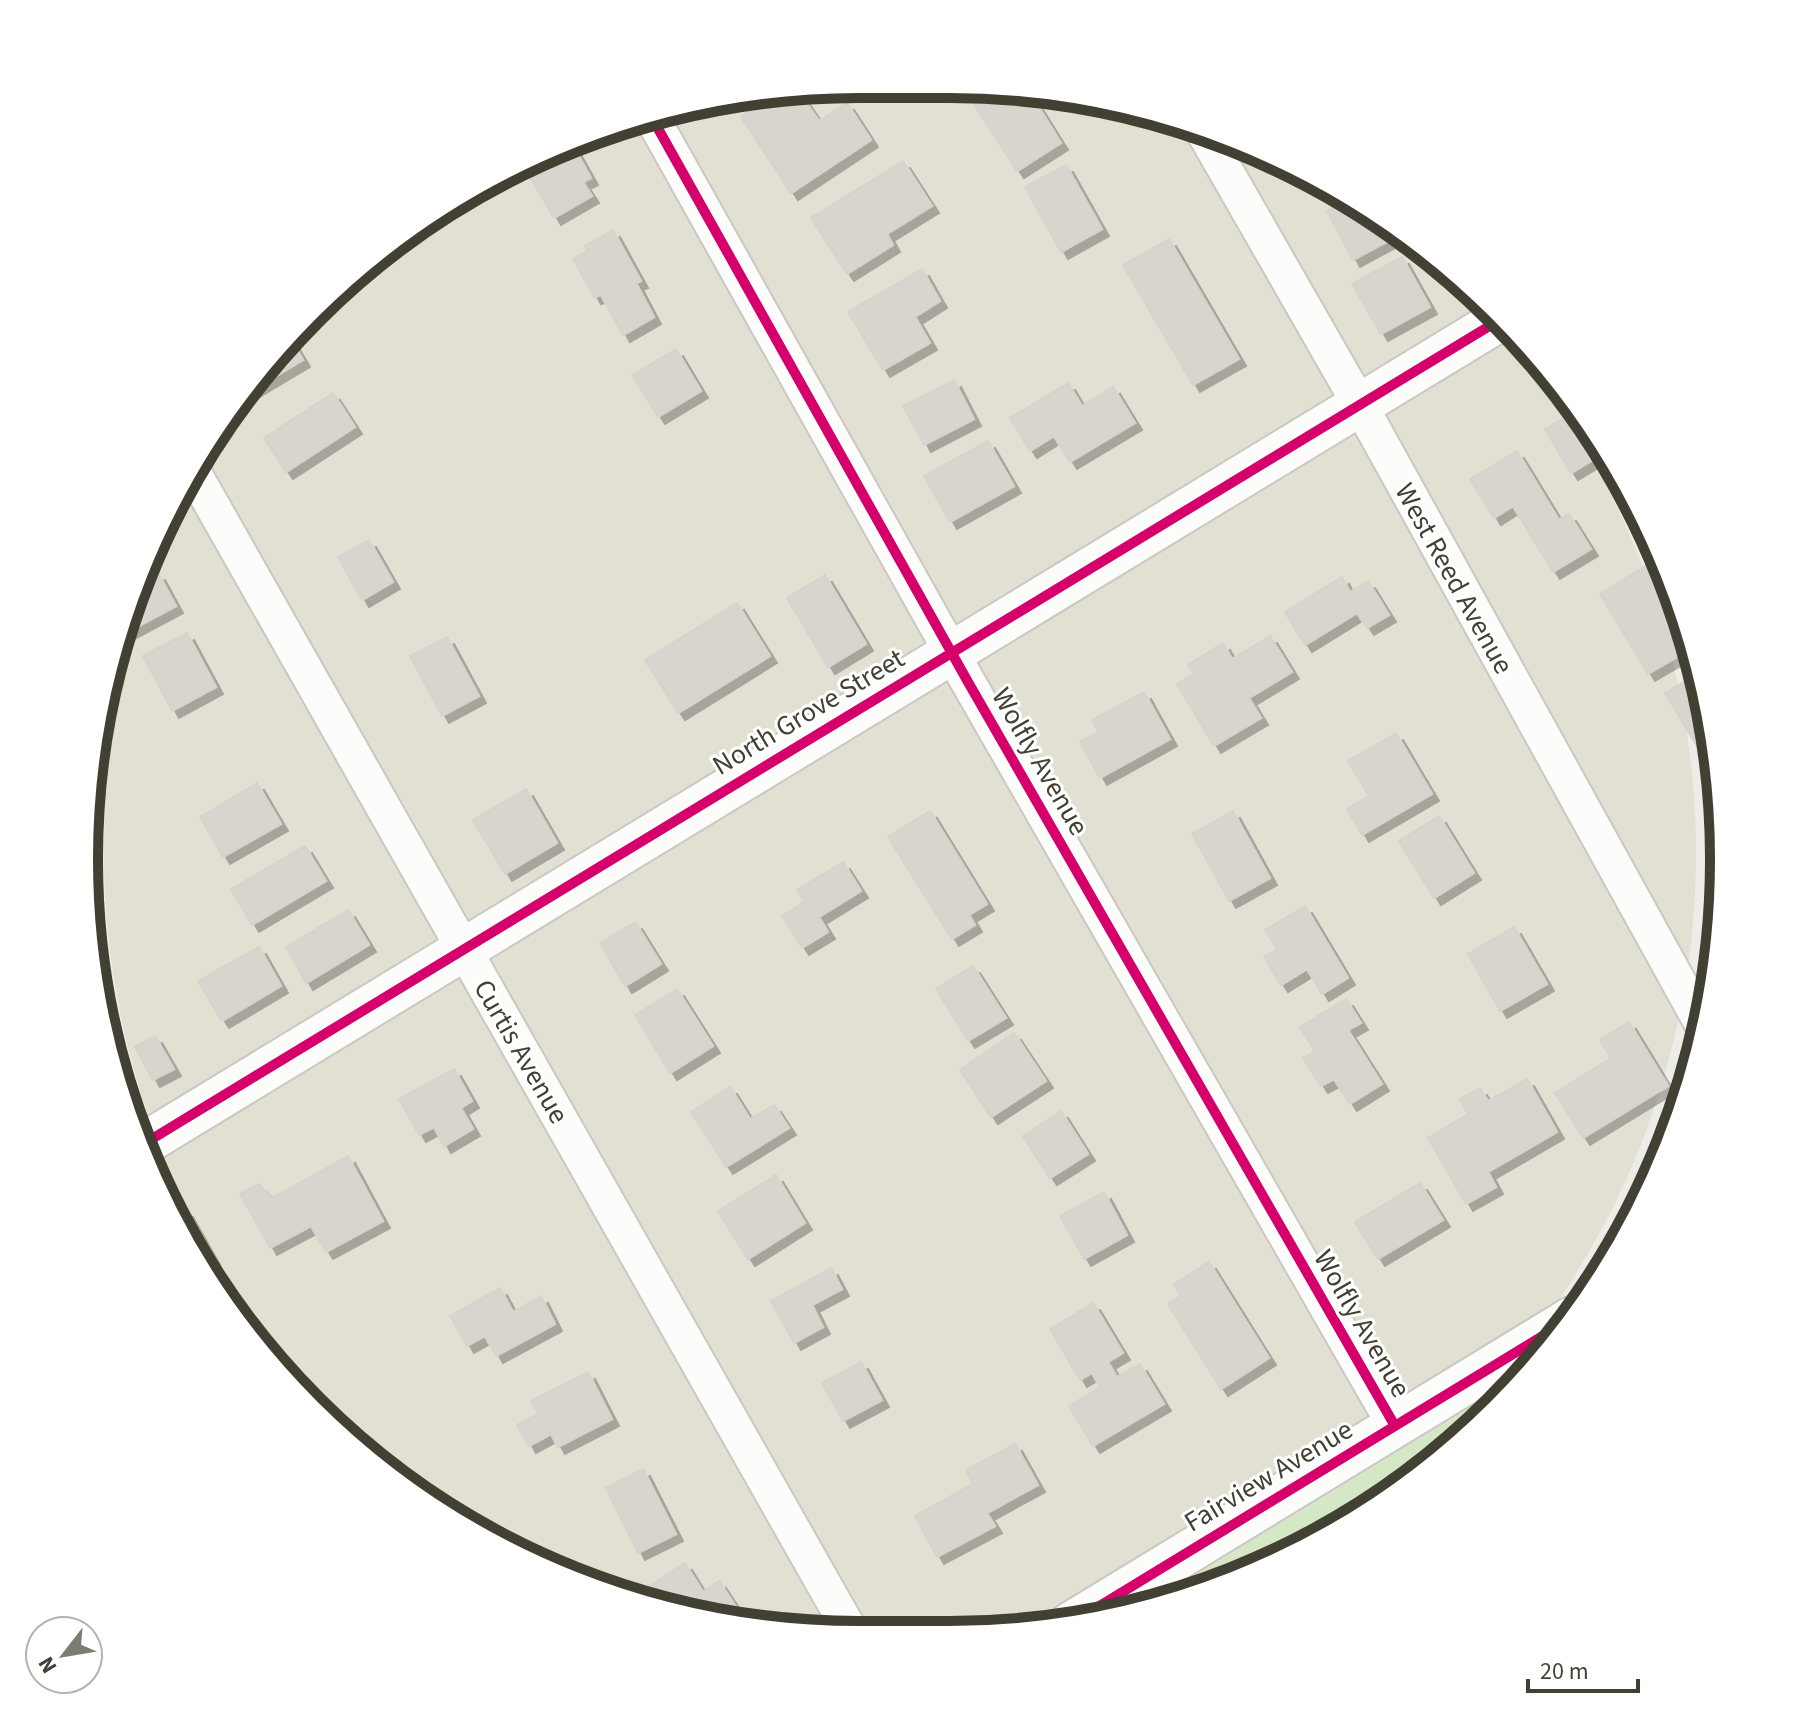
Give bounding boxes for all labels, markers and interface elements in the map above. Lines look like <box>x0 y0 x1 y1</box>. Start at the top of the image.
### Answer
street label: West Reed Avenue <box>1385 476 1523 681</box>
street label: North Grove Street <box>705 638 913 785</box>
street label: Wolfly Avenue <box>982 680 1099 843</box>
street label: Curtis Avenue <box>464 972 579 1131</box>
street label: Wolfly Avenue <box>1304 1242 1421 1405</box>
street label: Fairview Avenue <box>1177 1410 1360 1542</box>
north arrow <box>24 1615 104 1695</box>
scale bar <box>1528 1643 1638 1693</box>
text: N <box>30 1650 65 1679</box>
text: 20 m <box>1540 1654 1589 1689</box>

